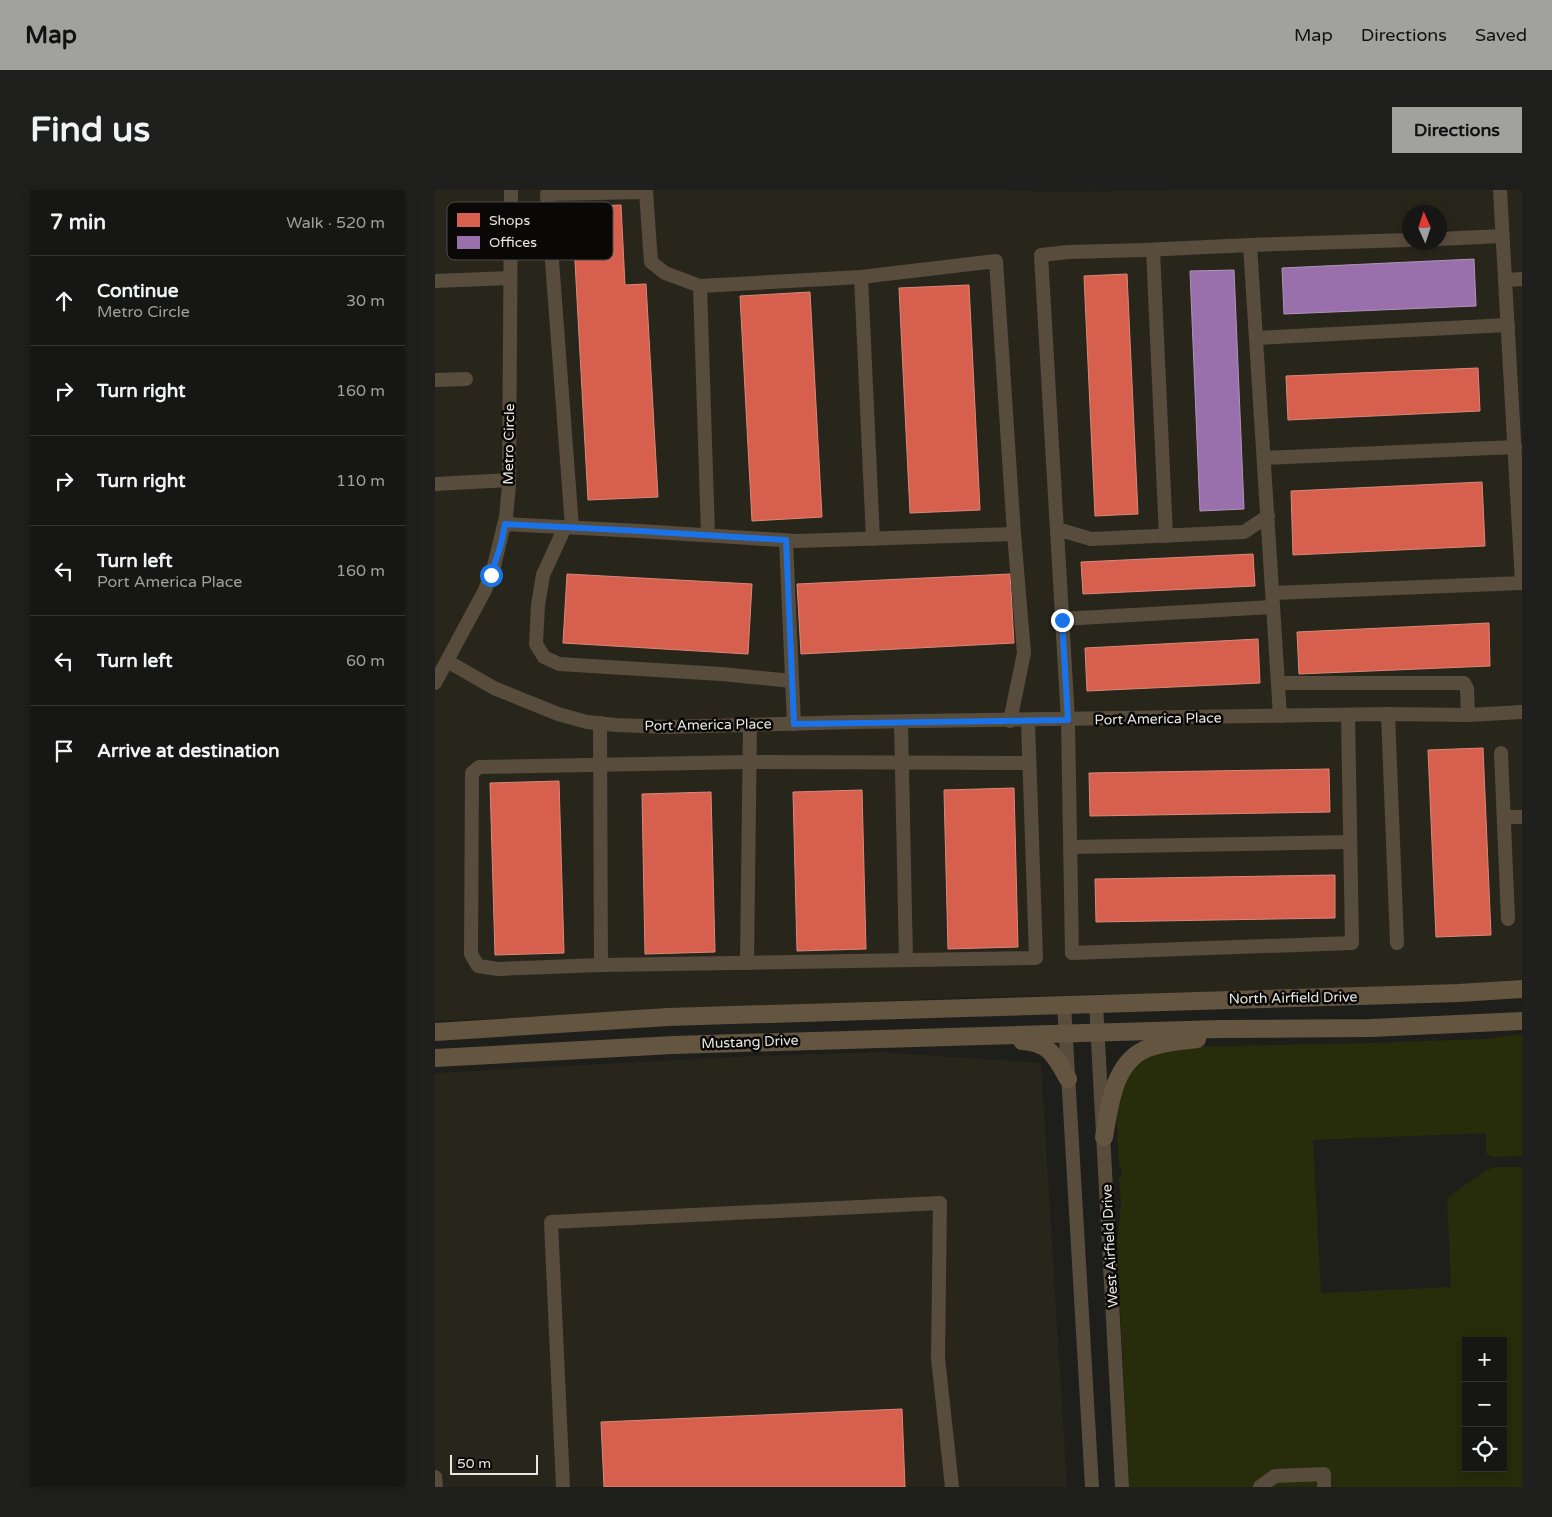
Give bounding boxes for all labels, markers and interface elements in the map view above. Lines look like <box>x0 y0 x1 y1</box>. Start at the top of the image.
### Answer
text: Map <box>25 21 77 50</box>
text: Map <box>1294 24 1333 46</box>
text: Directions <box>1361 24 1447 46</box>
text: Saved <box>1475 24 1527 46</box>
button: Directions <box>1392 107 1522 153</box>
text: Find us <box>30 109 150 151</box>
legend <box>447 202 613 260</box>
north arrow <box>1402 205 1447 250</box>
text: 7 min <box>50 210 106 235</box>
text: Shops <box>489 212 530 229</box>
text: Walk · 520 m <box>286 213 385 233</box>
text: Offices <box>489 234 537 251</box>
text: Continue <box>97 280 179 302</box>
icon: ahead <box>50 287 78 315</box>
text: 30 m <box>346 291 385 311</box>
text: Metro Circle <box>97 302 190 322</box>
icon: right <box>50 377 78 405</box>
text: Turn right <box>97 380 185 402</box>
text: 160 m <box>336 381 385 401</box>
street label: Metro Circle <box>500 403 518 485</box>
icon: right <box>50 467 78 495</box>
text: Turn right <box>97 470 185 492</box>
text: 110 m <box>336 471 385 491</box>
text: Turn left <box>97 550 173 572</box>
icon: left <box>50 557 78 585</box>
text: 160 m <box>336 561 385 581</box>
route start <box>480 564 503 587</box>
text: Port America Place <box>97 572 242 592</box>
route end <box>1051 609 1074 632</box>
icon: left <box>50 647 78 675</box>
text: Turn left <box>97 650 173 672</box>
text: 60 m <box>346 651 385 671</box>
street label: Port America Place <box>1094 709 1222 729</box>
street label: Port America Place <box>644 715 772 735</box>
icon: arrive <box>50 737 78 765</box>
text: Arrive at destination <box>97 740 280 762</box>
street label: North Airfield Drive <box>1228 988 1358 1008</box>
street label: Mustang Drive <box>701 1032 799 1052</box>
street label: West Airfield Drive <box>1098 1184 1122 1308</box>
map controls <box>1462 1337 1507 1472</box>
button: + <box>1462 1337 1507 1382</box>
button: − <box>1462 1382 1507 1427</box>
button: locate <box>1462 1427 1507 1472</box>
scale bar <box>450 1452 537 1475</box>
text: 50 m <box>457 1455 491 1472</box>

